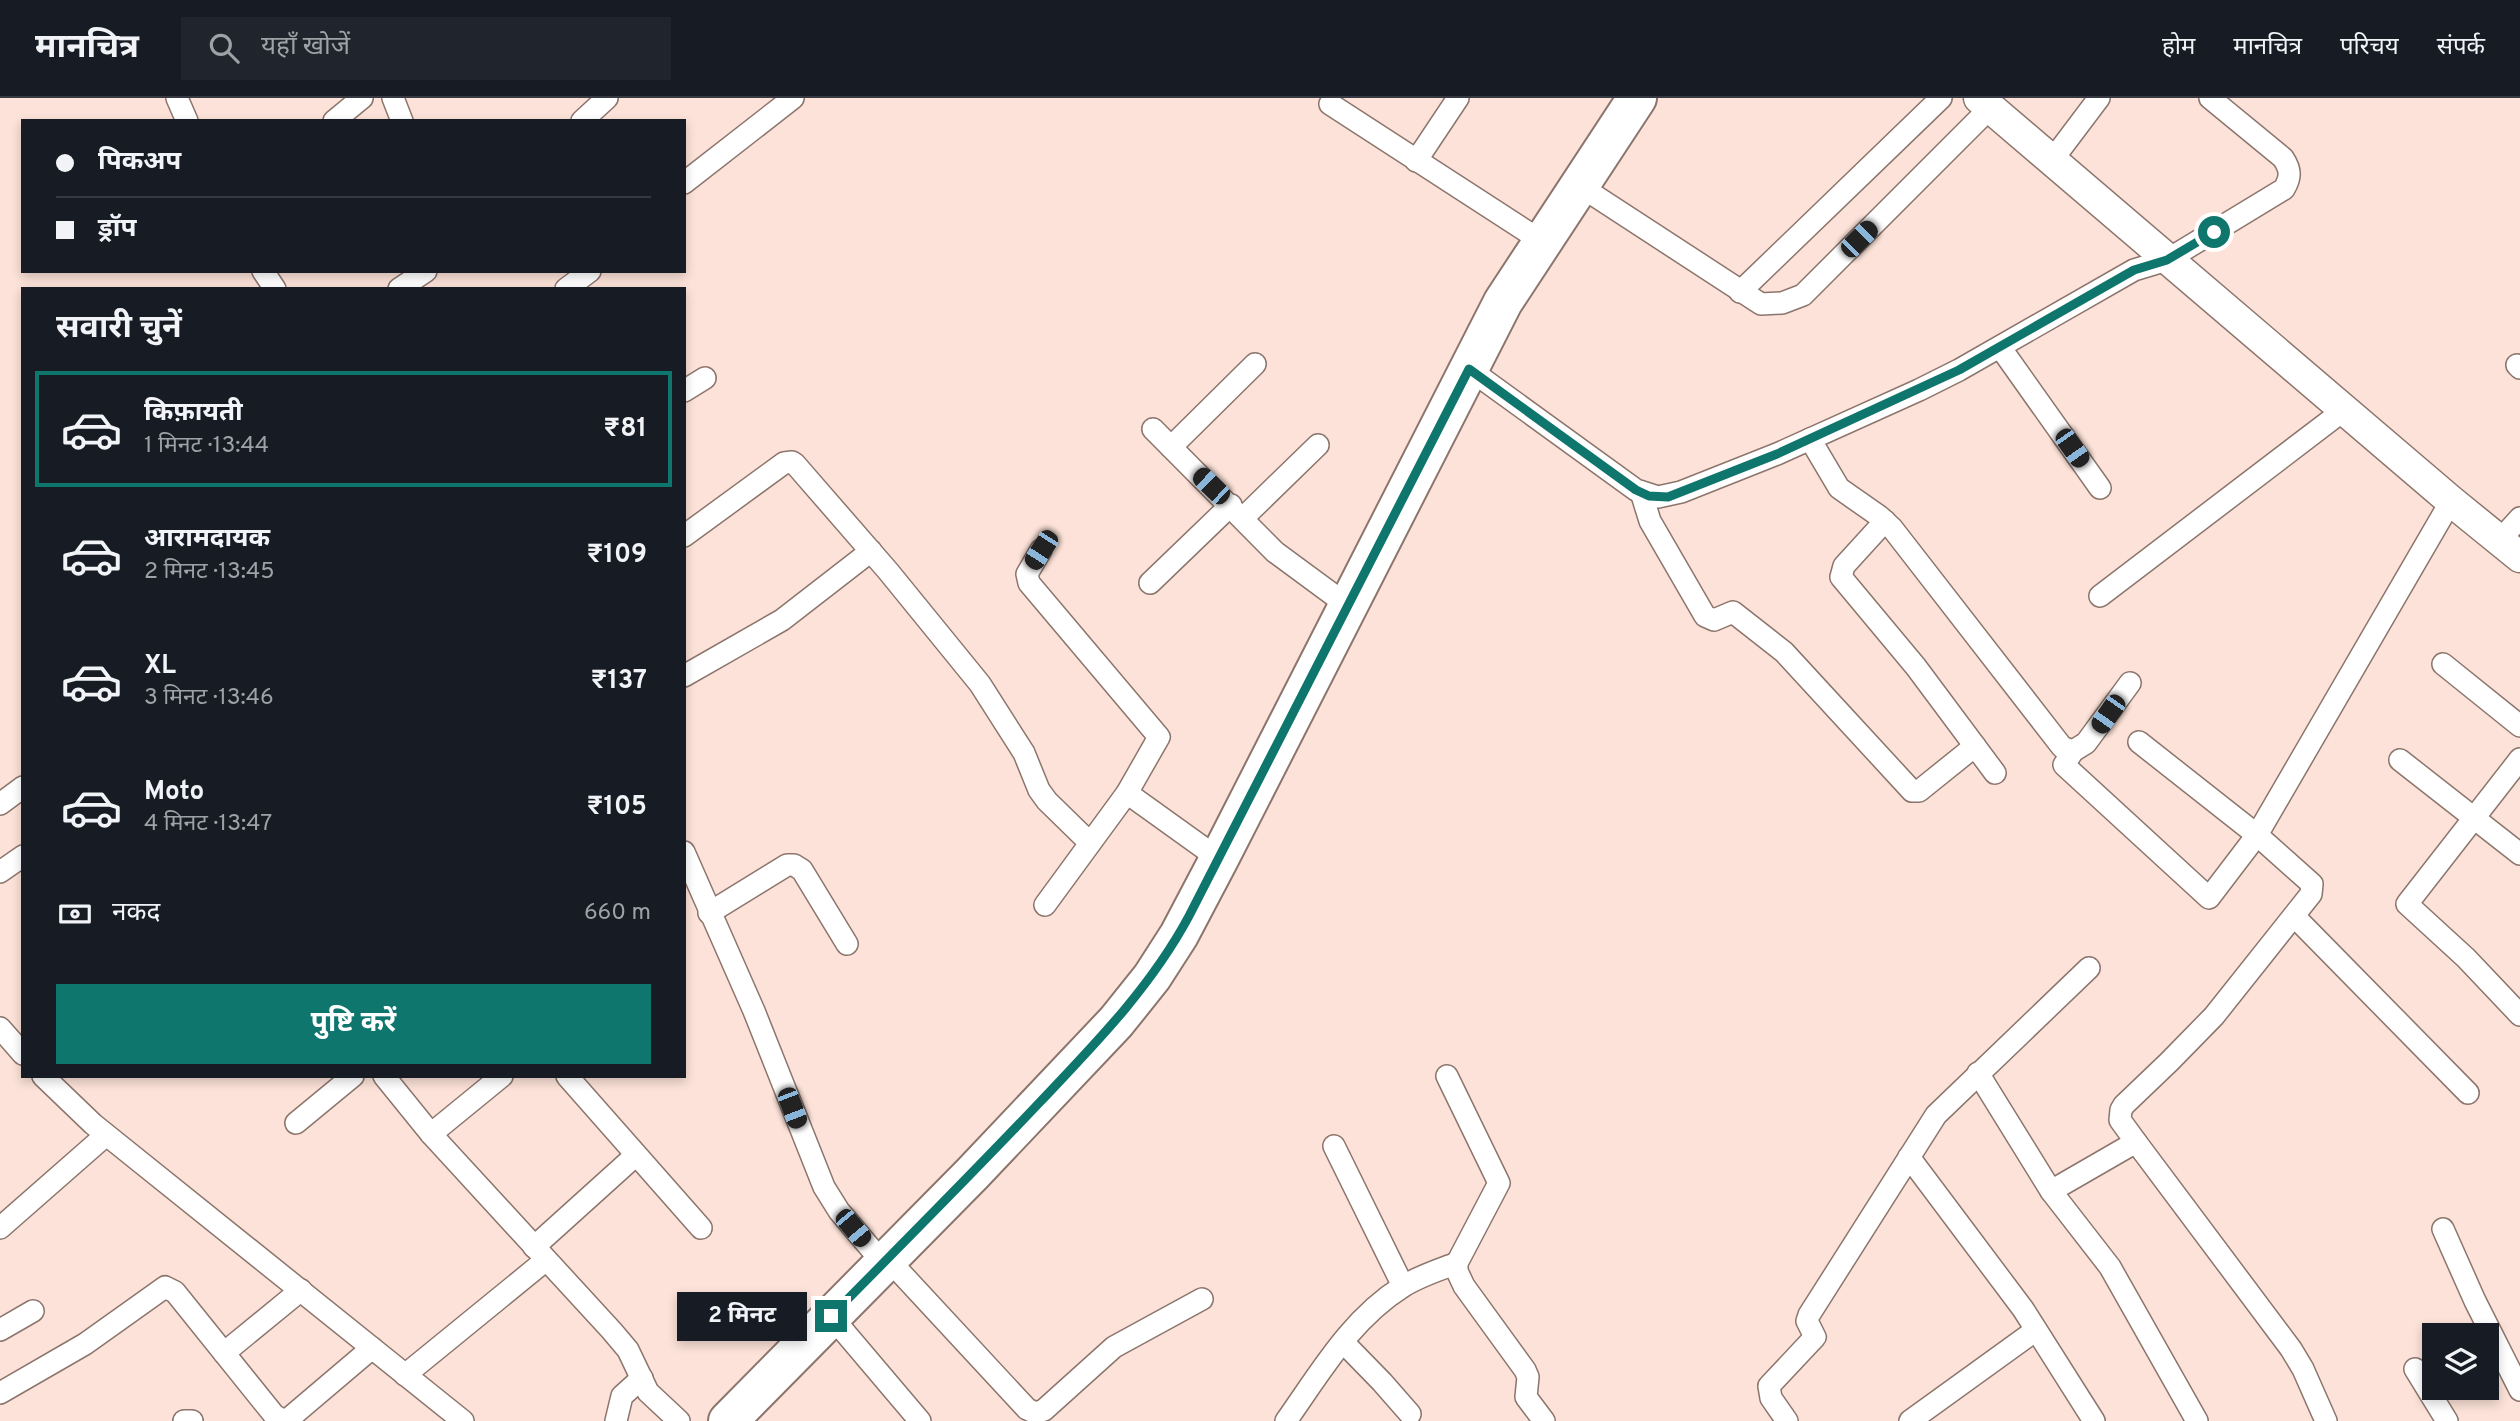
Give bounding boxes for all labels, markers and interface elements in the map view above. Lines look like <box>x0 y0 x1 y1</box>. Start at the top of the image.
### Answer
search box <box>181 17 671 80</box>
text: मानचित्र <box>35 28 139 70</box>
icon: search <box>205 29 243 67</box>
text: यहाँ खोजें <box>261 31 350 64</box>
text: होम <box>2162 33 2195 63</box>
text: मानचित्र <box>2233 33 2302 63</box>
text: परिचय <box>2340 33 2399 63</box>
text: संपर्क <box>2437 33 2485 63</box>
text: पिकअप <box>98 146 181 179</box>
text: ड्रॉप <box>98 213 136 246</box>
route start <box>2198 216 2230 248</box>
car <box>1837 217 1882 261</box>
text: सवारी चुनें <box>56 309 182 349</box>
text: किफ़ायती <box>144 397 243 430</box>
icon: car <box>60 398 123 461</box>
text: ₹81 <box>603 413 647 446</box>
car <box>2052 425 2093 471</box>
text: 1 मिनट · 13:44 <box>144 432 269 461</box>
car <box>1189 464 1234 508</box>
text: आरामदायक <box>144 523 270 556</box>
icon: car <box>60 524 123 587</box>
car <box>1021 527 1062 573</box>
text: ₹109 <box>586 539 647 572</box>
text: 2 मिनट · 13:45 <box>144 558 275 587</box>
icon: car <box>60 650 123 713</box>
text: XL <box>144 650 176 683</box>
text: ₹137 <box>590 665 647 698</box>
text: 3 मिनट · 13:46 <box>144 684 274 713</box>
car <box>2088 691 2129 737</box>
icon: car <box>60 776 123 839</box>
text: Moto <box>144 776 204 809</box>
text: ₹105 <box>587 791 647 824</box>
text: 4 मिनट · 13:47 <box>144 810 272 839</box>
icon: cash <box>56 895 94 933</box>
text: नकद <box>112 897 160 930</box>
text: 660 m <box>584 899 651 928</box>
button: पुष्टि करें <box>56 984 651 1064</box>
car <box>775 1085 810 1131</box>
car <box>832 1205 875 1251</box>
callout: 2 मिनट <box>677 1292 806 1340</box>
route end <box>815 1300 847 1332</box>
text: 2 मिनट <box>708 1302 776 1331</box>
map controls <box>2422 1323 2499 1400</box>
button: layers <box>2422 1323 2499 1400</box>

